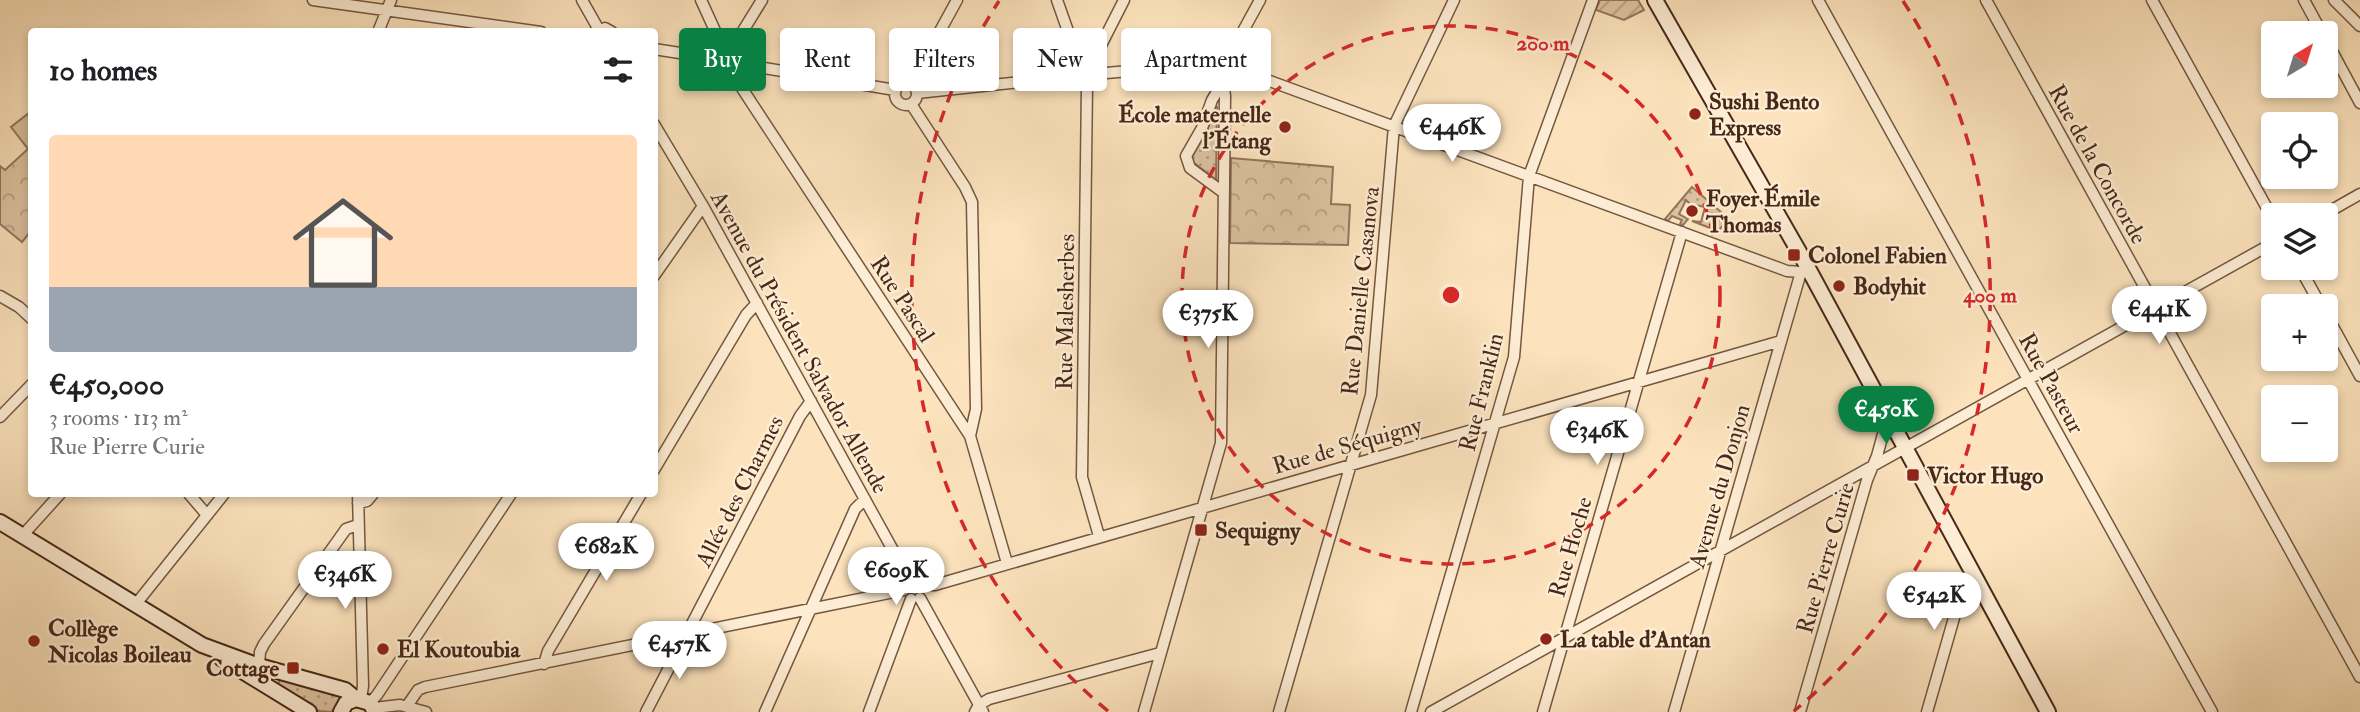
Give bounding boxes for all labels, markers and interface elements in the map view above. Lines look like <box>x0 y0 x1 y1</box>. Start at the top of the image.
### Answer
north arrow <box>2261 21 2338 98</box>
map controls <box>2261 21 2338 462</box>
chip: Buy <box>679 28 766 91</box>
chip: Rent <box>780 28 875 91</box>
chip: Filters <box>889 28 999 91</box>
chip: New <box>1013 28 1107 91</box>
chip: Apartment <box>1121 28 1271 91</box>
text: 200 m <box>1517 30 1570 57</box>
icon: filters <box>599 51 637 89</box>
text: 10 homes <box>49 52 157 89</box>
street label: Rue de la Concorde <box>2042 79 2154 249</box>
place label: Sushi Bento Express <box>1709 87 1819 143</box>
place label: École maternelle l'Étang <box>1118 99 1273 156</box>
pin: €446K <box>1403 104 1501 164</box>
marker: Sushi Bento Express <box>1687 106 1703 122</box>
text: €446K <box>1419 112 1485 141</box>
button: locate <box>2261 112 2338 189</box>
marker: École maternelle l'Étang <box>1277 119 1293 135</box>
icon: home <box>280 180 406 306</box>
place label: Foyer Émile Thomas <box>1705 183 1820 239</box>
street label: Avenue du Président Salvador Allende <box>704 185 895 499</box>
street label: Rue Danielle Casanova <box>1335 185 1386 397</box>
marker: Foyer Émile Thomas <box>1684 203 1700 219</box>
button: layers <box>2261 203 2338 280</box>
street label: Rue Malesherbes <box>1050 233 1081 390</box>
place label: Colonel Fabien <box>1808 241 1947 270</box>
marker: Colonel Fabien <box>1786 247 1802 263</box>
street label: Rue Pascal <box>864 251 941 348</box>
place label: Bodyhit <box>1853 272 1927 302</box>
marker: Bodyhit <box>1831 278 1847 294</box>
text: 400 m <box>1962 282 2017 309</box>
centre of rings <box>1439 283 1463 307</box>
pin: €441K <box>2110 286 2208 346</box>
pin: €375K <box>1159 290 1257 350</box>
text: €441K <box>2128 294 2190 323</box>
button: + <box>2261 294 2338 371</box>
text: €375K <box>1178 298 1238 327</box>
street label: Rue Pasteur <box>2012 328 2091 439</box>
street label: Rue Franklin <box>1453 330 1510 454</box>
text: €450,000 <box>49 366 164 403</box>
button: − <box>2261 385 2338 462</box>
pin: €450K <box>1837 386 1935 446</box>
text: €450K <box>1854 394 1918 423</box>
street label: Avenue du Donjon <box>1682 401 1757 572</box>
text: 3 rooms · 113 m² <box>49 403 188 432</box>
pin: €346K <box>1548 407 1646 467</box>
street label: Allée des Charmes <box>688 410 790 573</box>
street label: Rue de Séquigny <box>1269 410 1426 481</box>
text: €346K <box>1566 415 1628 444</box>
text: Rue Pierre Curie <box>49 432 205 461</box>
place label: Victor Hugo <box>1926 461 2043 491</box>
marker: Victor Hugo <box>1905 467 1921 483</box>
street label: Rue Pierre Curie <box>1790 479 1861 637</box>
street label: Rue Hoche <box>1542 493 1599 601</box>
place label: Sequigny <box>1215 516 1301 546</box>
marker: Sequigny <box>1193 522 1209 538</box>
pin: €682K <box>557 524 655 583</box>
text: €682K <box>574 531 638 560</box>
pin: €609K <box>847 548 945 607</box>
pin: €346K <box>296 552 394 611</box>
text: €609K <box>864 555 928 584</box>
text: €346K <box>314 559 376 588</box>
pin: €542K <box>1885 572 1983 632</box>
text: €542K <box>1902 580 1966 609</box>
place label: Collège Nicolas Boileau <box>47 614 192 669</box>
pin: €457K <box>630 622 728 681</box>
place label: La table d'Antan <box>1560 625 1711 654</box>
text: €457K <box>648 629 710 658</box>
marker: La table d'Antan <box>1538 631 1554 647</box>
marker: Collège Nicolas Boileau <box>26 633 42 649</box>
place label: El Koutoubia <box>397 635 521 664</box>
marker: El Koutoubia <box>375 641 391 657</box>
place label: Cottage <box>206 654 279 684</box>
marker: Cottage <box>285 660 301 676</box>

